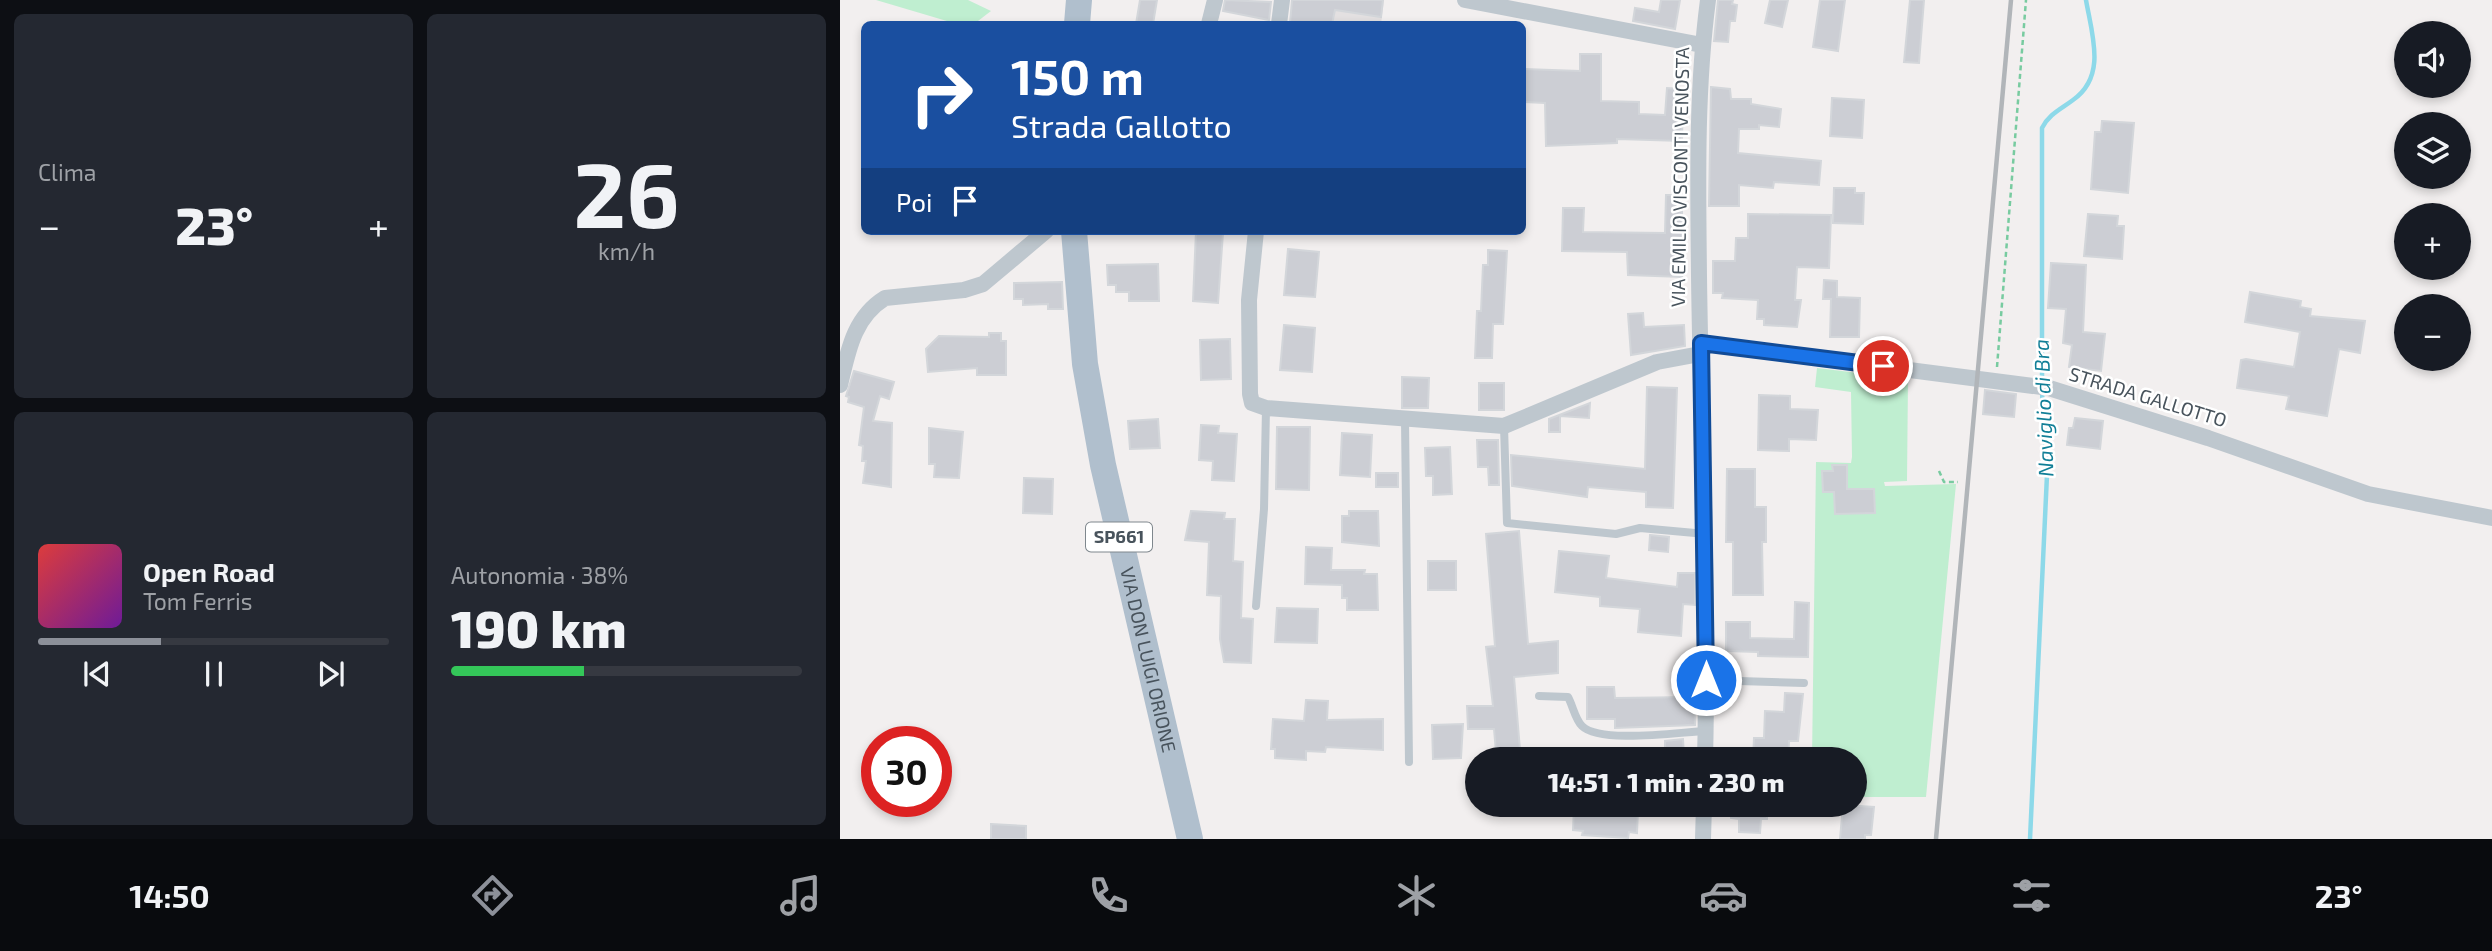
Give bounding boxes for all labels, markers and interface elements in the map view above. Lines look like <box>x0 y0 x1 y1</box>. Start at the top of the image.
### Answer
map controls <box>2394 21 2471 371</box>
button: sound <box>2394 21 2471 98</box>
text: 150 m <box>1011 46 1144 105</box>
street label: VIA EMILIO VISCONTI VENOSTA <box>1666 47 1693 307</box>
icon: right <box>896 49 987 140</box>
text: Strada Gallotto <box>1011 106 1232 144</box>
button: layers <box>2394 112 2471 189</box>
text: 26 <box>573 137 680 246</box>
text: Clima <box>38 158 96 186</box>
icon: arrive <box>946 182 984 220</box>
text: Poi <box>896 186 932 217</box>
text: 23° <box>175 193 253 255</box>
text: − <box>38 202 60 248</box>
text: + <box>368 202 389 248</box>
button: + <box>2394 203 2471 280</box>
text: km/h <box>598 237 655 265</box>
button: − <box>2394 294 2471 371</box>
pin <box>1853 336 1913 396</box>
water label: Naviglio di Bra <box>2028 339 2057 477</box>
icon: arrive <box>1864 347 1902 385</box>
street label: STRADA GALLOTTO <box>2067 362 2230 431</box>
road number: SP661 <box>1086 522 1152 552</box>
text: Open Road <box>143 556 275 587</box>
text: Autonomia · 38% <box>451 561 628 589</box>
street label: VIA DON LUIGI ORIONE <box>1116 565 1181 755</box>
text: Tom Ferris <box>143 587 252 615</box>
text: 190 km <box>451 596 627 658</box>
position arrow <box>1669 643 1743 717</box>
icon: previous <box>78 655 116 693</box>
icon: pause <box>195 655 233 693</box>
icon: next <box>312 655 350 693</box>
speed limit sign: 30 <box>861 726 952 817</box>
text: 14:51 · 1 min · 230 m <box>1548 766 1784 797</box>
icon: directions <box>468 871 517 920</box>
icon: music <box>776 871 825 920</box>
icon: phone <box>1084 871 1133 920</box>
icon: climate <box>1392 871 1441 920</box>
icon: car <box>1699 871 1748 920</box>
icon: filters <box>2007 871 2056 920</box>
text: 14:50 <box>129 876 210 914</box>
text: 23° <box>2315 876 2363 914</box>

